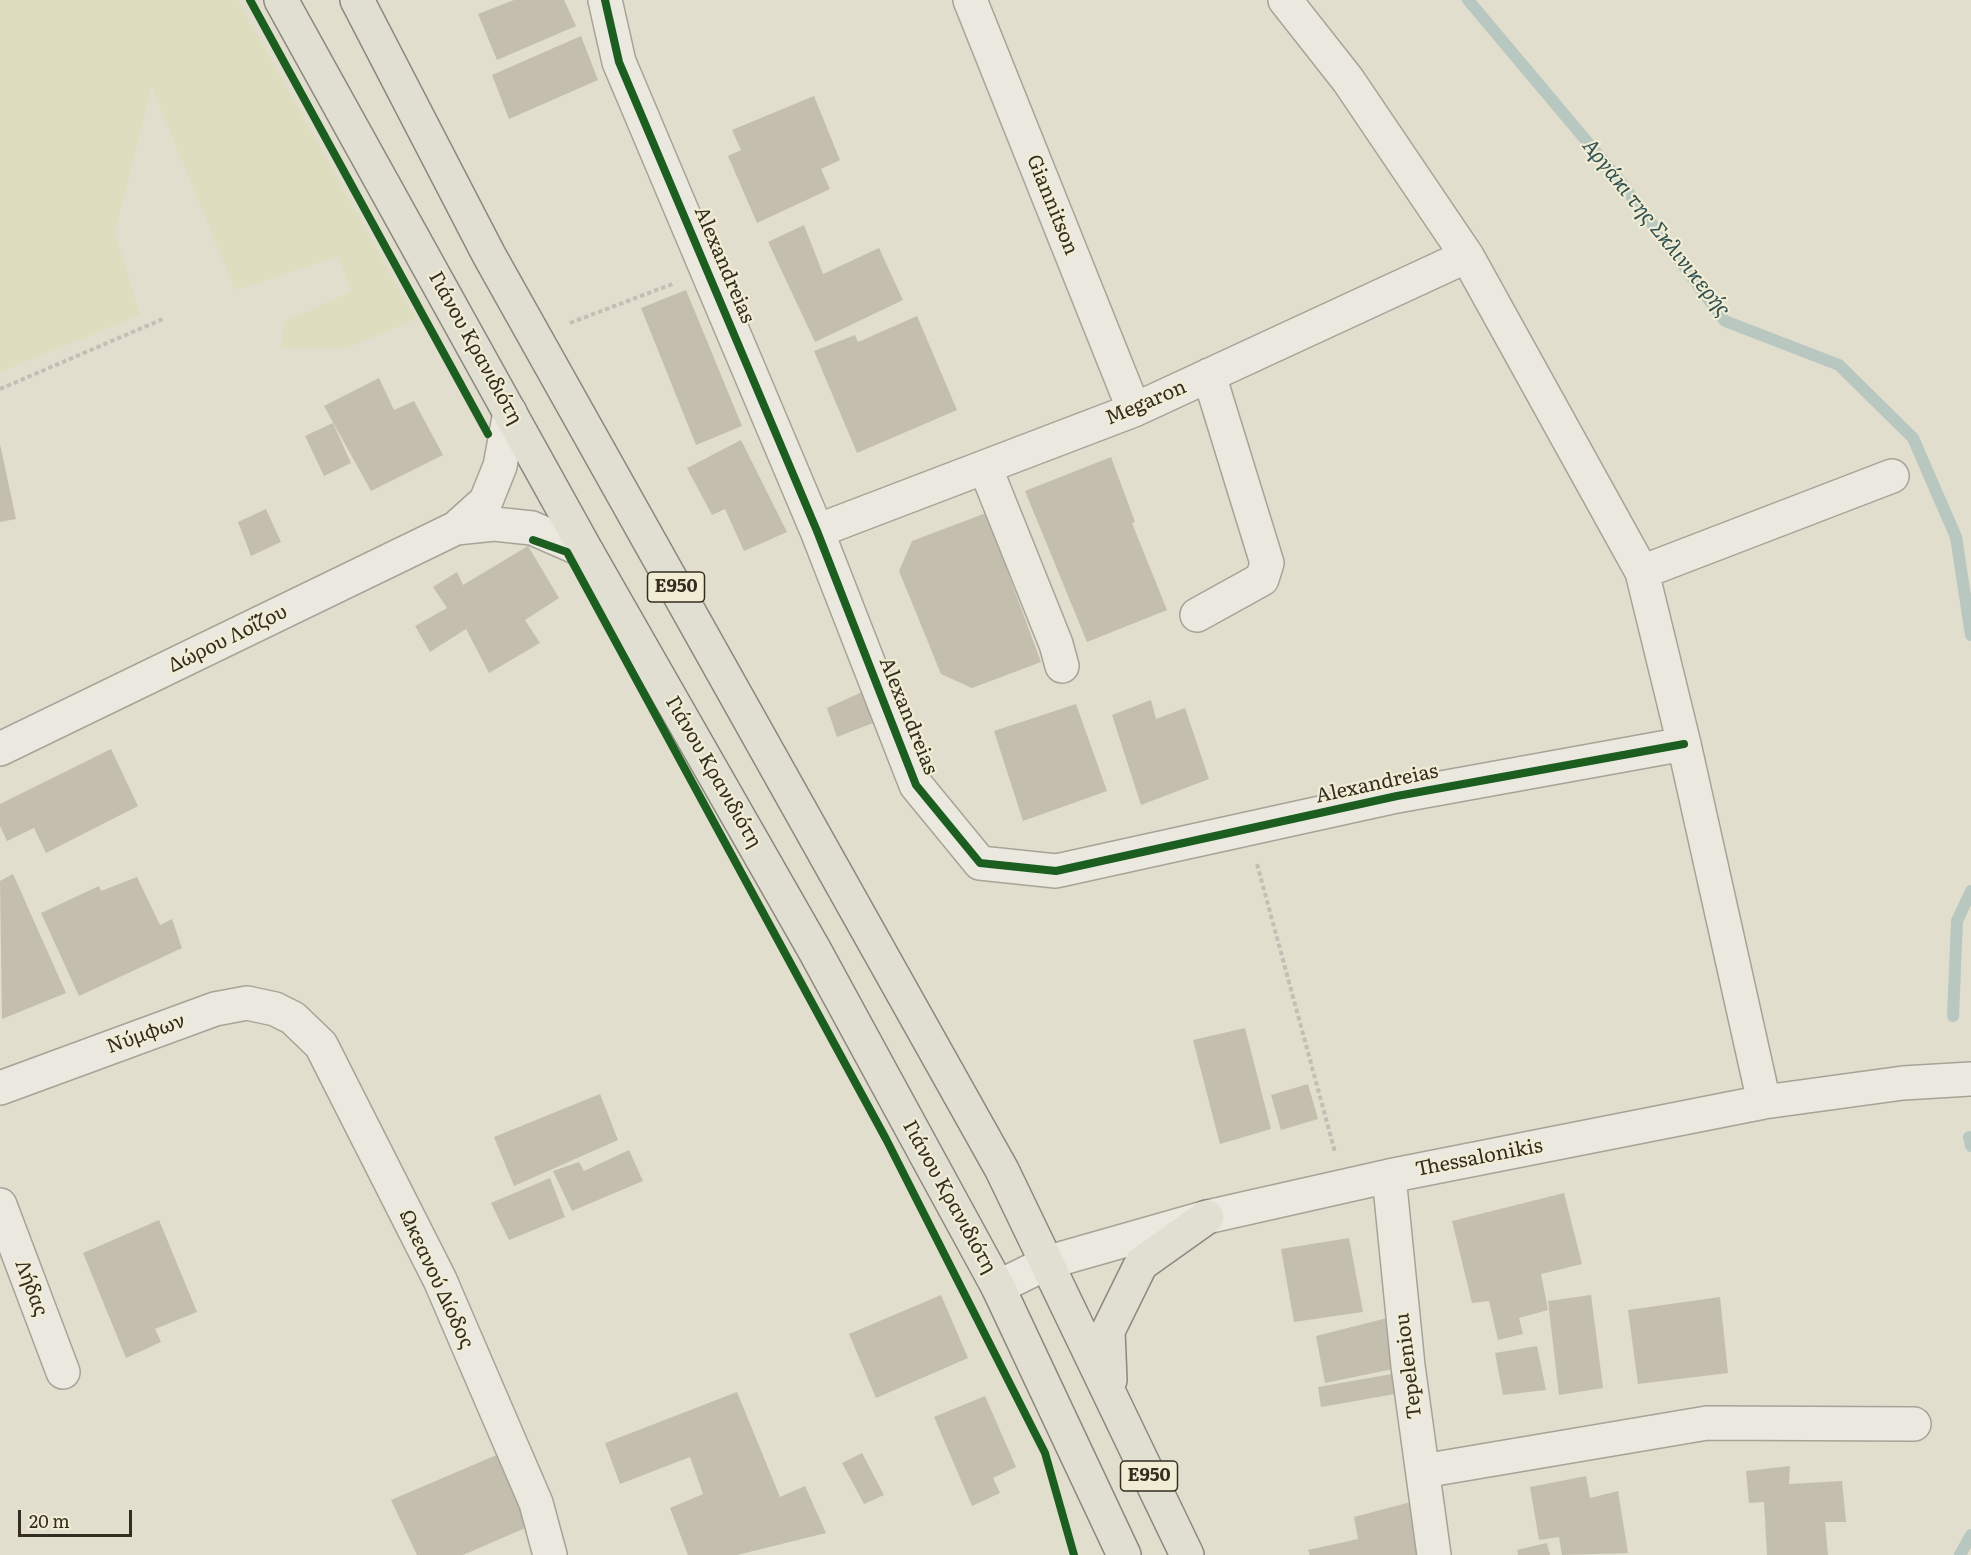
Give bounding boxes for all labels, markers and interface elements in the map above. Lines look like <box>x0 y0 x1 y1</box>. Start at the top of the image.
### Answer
water label: Αργάκι της Σκλινικερής <box>1576 134 1736 322</box>
street label: Giannitson <box>1021 151 1083 259</box>
street label: Alexandreias <box>689 203 759 327</box>
street label: Γιάνου Κρανιδιότη <box>423 267 527 429</box>
street label: Megaron <box>1102 375 1190 431</box>
road number: E950 <box>648 572 704 602</box>
street label: Δώρου Λοΐζου <box>165 600 291 678</box>
street label: Alexandreias <box>874 654 942 778</box>
street label: Γιάνου Κρανιδιότη <box>660 692 766 852</box>
street label: Alexandreias <box>1314 759 1440 809</box>
street label: Νύμφων <box>103 1009 189 1059</box>
street label: Γιάνου Κρανιδιότη <box>897 1116 1001 1278</box>
street label: Thessalonikis <box>1413 1134 1545 1182</box>
street label: Ωκεανού Δίοδος <box>393 1206 479 1352</box>
street label: Λήδας <box>9 1256 53 1320</box>
street label: Tepeleniou <box>1391 1312 1427 1420</box>
road number: E950 <box>1120 1461 1178 1491</box>
scale bar <box>21 1498 135 1536</box>
text: 20 m <box>29 1507 70 1534</box>

